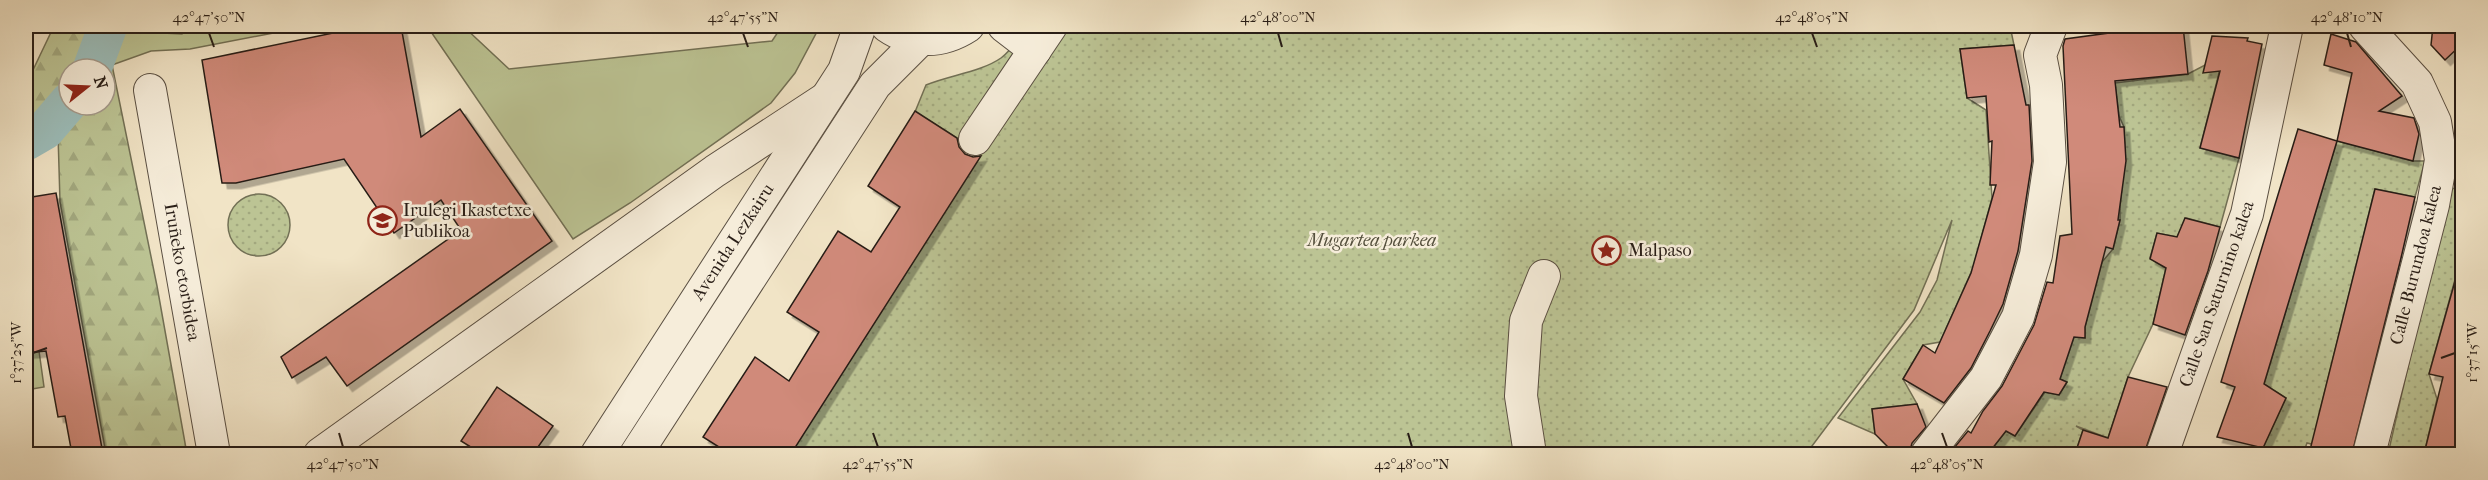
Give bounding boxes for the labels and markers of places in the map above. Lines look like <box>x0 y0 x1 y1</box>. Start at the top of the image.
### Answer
place label: Irulegi Ikastetxe Publikoa <box>403 200 532 242</box>
school or university icon: Irulegi Ikastetxe Publikoa <box>366 204 398 236</box>
place icon: Malpaso <box>1591 234 1623 266</box>
place label: Malpaso <box>1628 240 1692 261</box>

